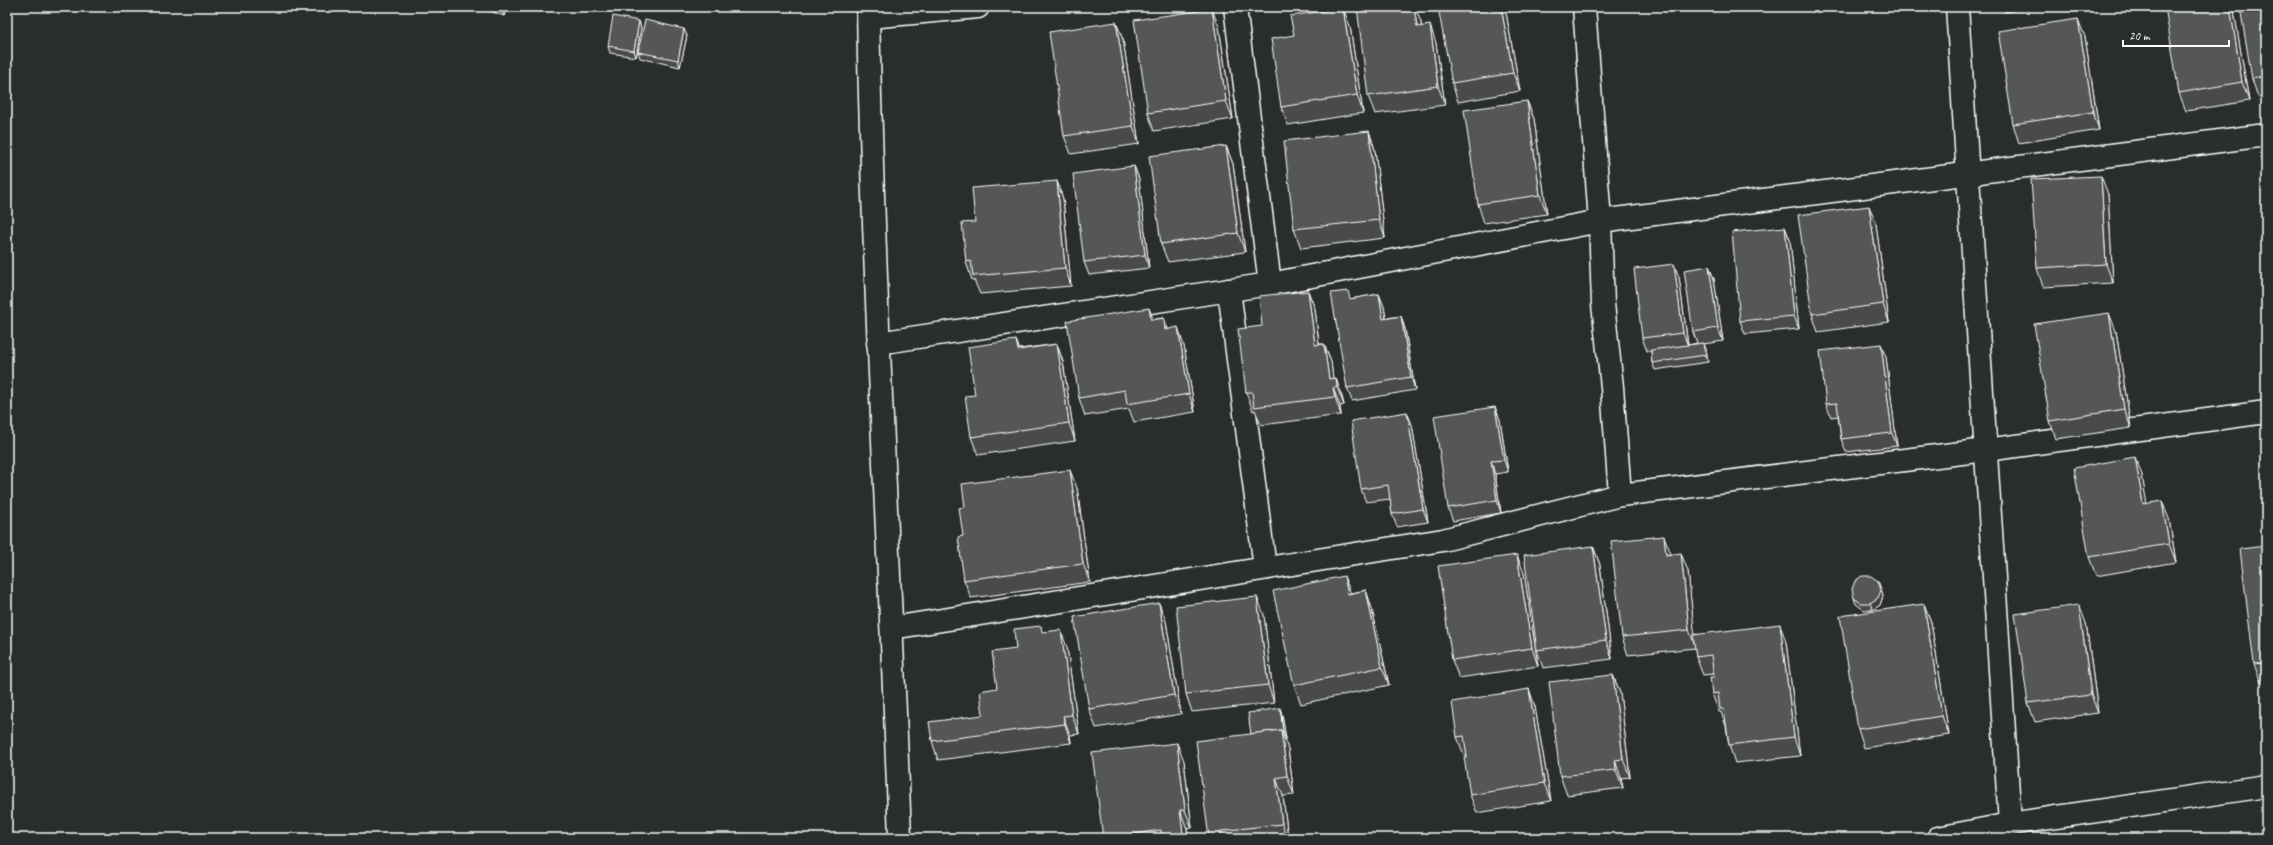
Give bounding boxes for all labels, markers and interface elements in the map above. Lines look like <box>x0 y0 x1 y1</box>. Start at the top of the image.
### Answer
scale bar <box>2123 22 2229 48</box>
text: 20 m <box>2129 28 2151 44</box>

